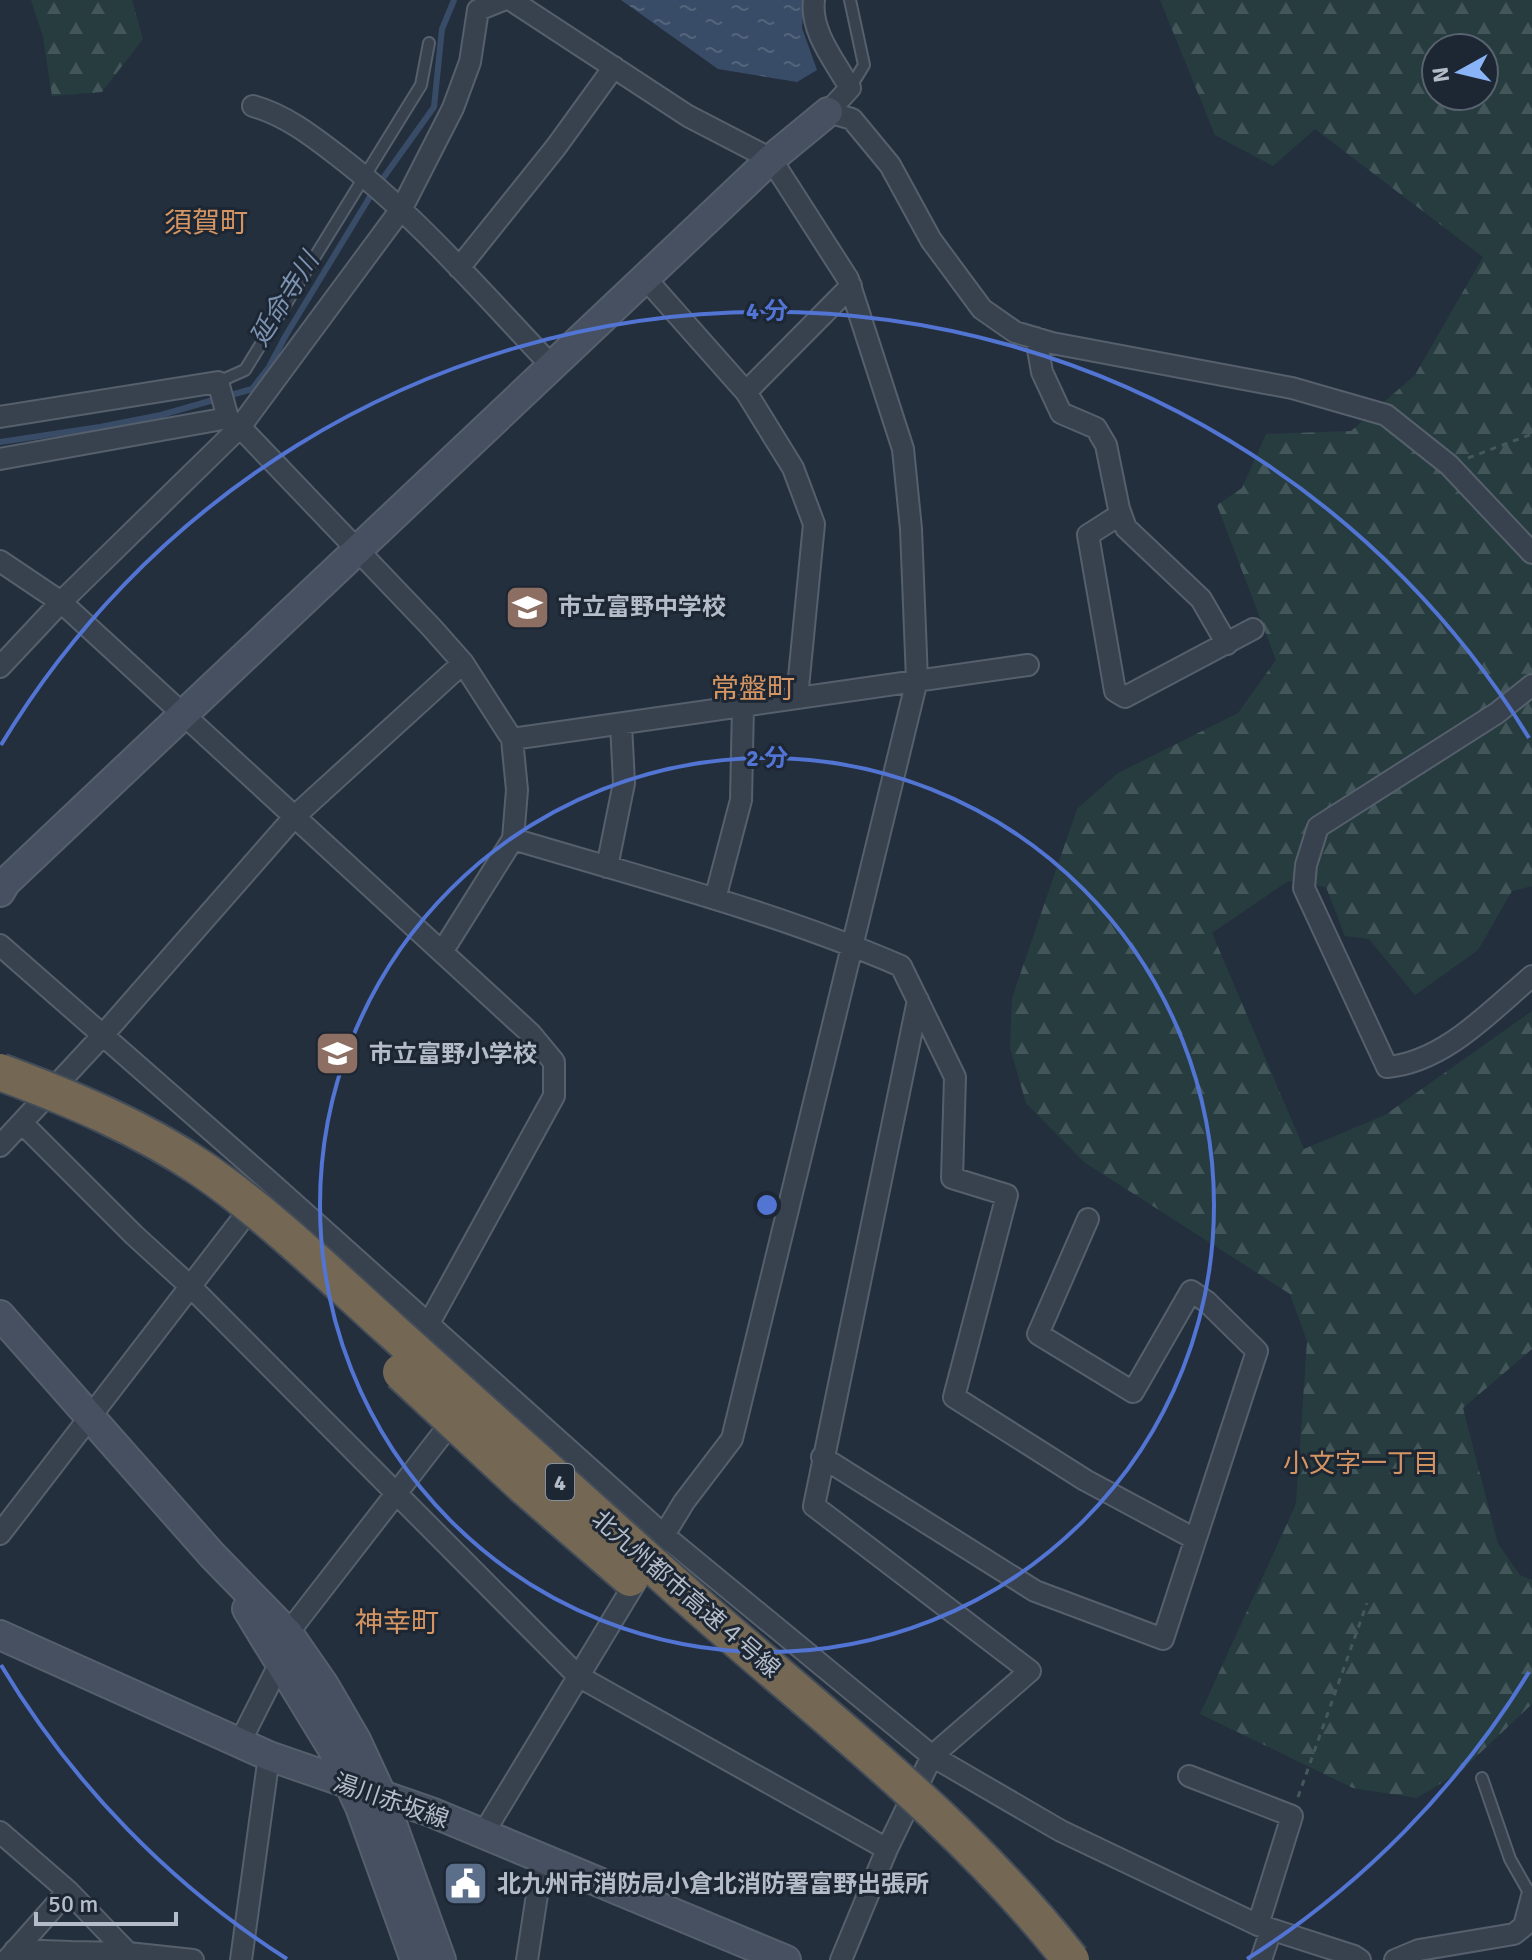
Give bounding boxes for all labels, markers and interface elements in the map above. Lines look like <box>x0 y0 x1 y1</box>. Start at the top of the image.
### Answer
north arrow <box>1420 32 1500 112</box>
text: N <box>1426 65 1455 84</box>
district label: 須賀町 <box>164 206 248 240</box>
water label: 延命寺川 <box>244 244 328 352</box>
text: 4 分 <box>746 296 788 326</box>
school or university icon: 市立富野中学校 <box>503 583 551 631</box>
place label: 市立富野中学校 <box>558 592 726 622</box>
district label: 常盤町 <box>711 672 795 706</box>
text: 2 分 <box>746 743 788 773</box>
school or university icon: 市立富野小学校 <box>314 1030 362 1078</box>
place label: 市立富野小学校 <box>369 1039 537 1069</box>
centre of rings <box>753 1191 781 1219</box>
district label: 小文字一丁目 <box>1283 1448 1439 1480</box>
road number: 4 <box>546 1464 574 1500</box>
street label: 北九州都市高速４号線 <box>586 1504 786 1684</box>
district label: 神幸町 <box>355 1606 439 1640</box>
street label: 湯川赤坂線 <box>329 1767 453 1835</box>
public building icon: 北九州市消防局小倉北消防署富野出張所 <box>442 1860 490 1908</box>
place label: 北九州市消防局小倉北消防署富野出張所 <box>497 1869 929 1899</box>
scale bar <box>36 1876 176 1926</box>
text: 50 m <box>48 1889 98 1919</box>

